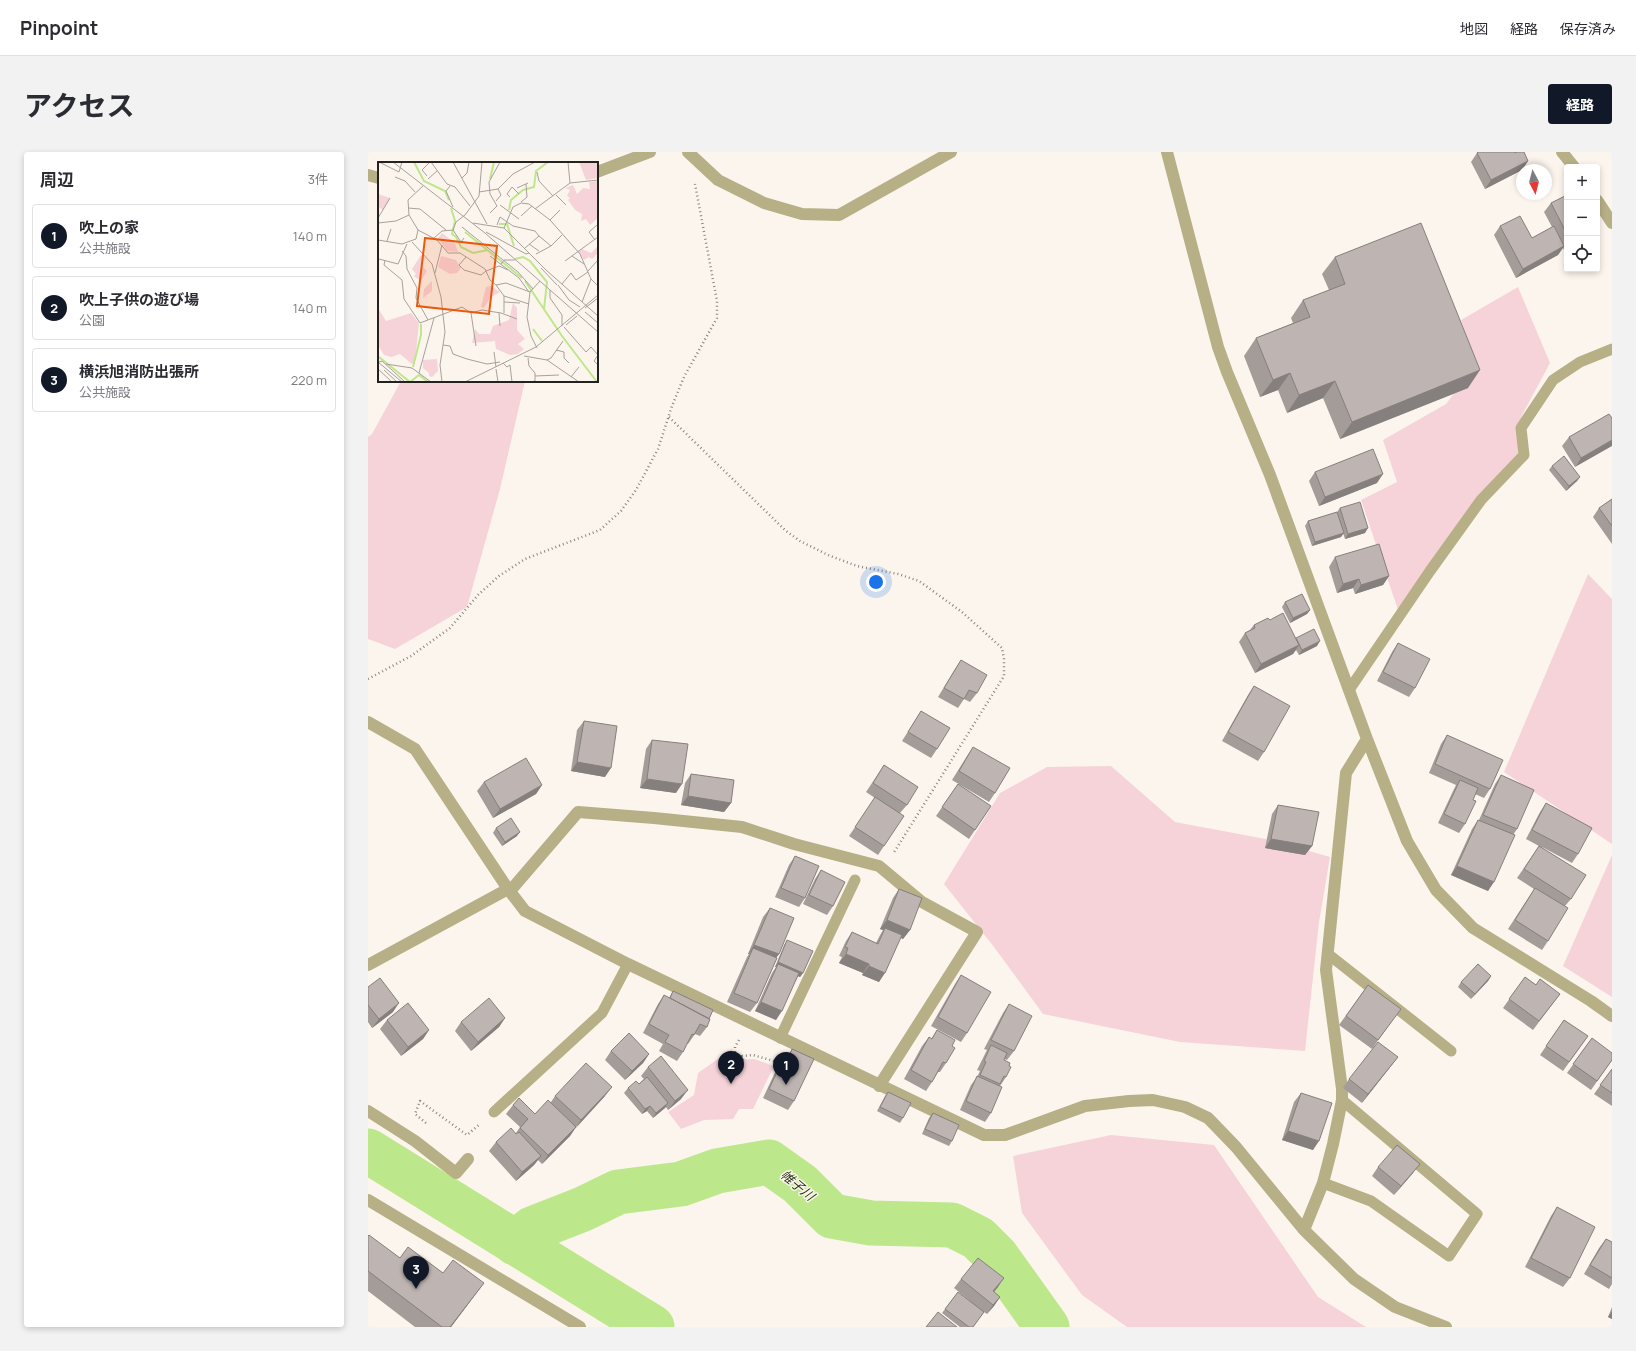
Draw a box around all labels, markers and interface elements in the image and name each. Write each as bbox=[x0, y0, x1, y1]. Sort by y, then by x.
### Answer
text: Pinpoint bbox=[20, 15, 98, 41]
text: 地図 bbox=[1460, 19, 1488, 38]
text: 経路 bbox=[1510, 19, 1538, 38]
text: 保存済み bbox=[1560, 19, 1616, 38]
button: 経路 bbox=[1548, 84, 1612, 124]
text: アクセス bbox=[24, 86, 135, 124]
inset map bbox=[378, 162, 598, 382]
north arrow bbox=[1516, 164, 1552, 200]
map controls bbox=[1564, 164, 1600, 272]
button: + bbox=[1564, 164, 1600, 200]
text: 周辺 bbox=[40, 168, 74, 191]
text: 3件 bbox=[308, 170, 328, 188]
button: − bbox=[1564, 200, 1600, 236]
text: 吹上の家 bbox=[79, 217, 139, 238]
text: 1 bbox=[51, 227, 57, 245]
text: 140 m bbox=[293, 227, 327, 245]
button: locate bbox=[1564, 236, 1600, 272]
text: 公共施設 bbox=[79, 239, 131, 257]
text: 吹上子供の遊び場 bbox=[79, 289, 199, 310]
text: 2 bbox=[50, 299, 58, 317]
text: 140 m bbox=[293, 299, 327, 317]
text: 公園 bbox=[79, 311, 105, 329]
text: 横浜旭消防出張所 bbox=[79, 361, 199, 382]
text: 3 bbox=[50, 371, 58, 389]
text: 220 m bbox=[291, 371, 327, 389]
text: 公共施設 bbox=[79, 383, 131, 401]
your location bbox=[866, 572, 886, 592]
pin: 2 bbox=[718, 1051, 744, 1084]
pin: 1 bbox=[773, 1052, 799, 1085]
water label: 帷子川 bbox=[777, 1166, 820, 1206]
pin: 3 bbox=[403, 1256, 429, 1289]

